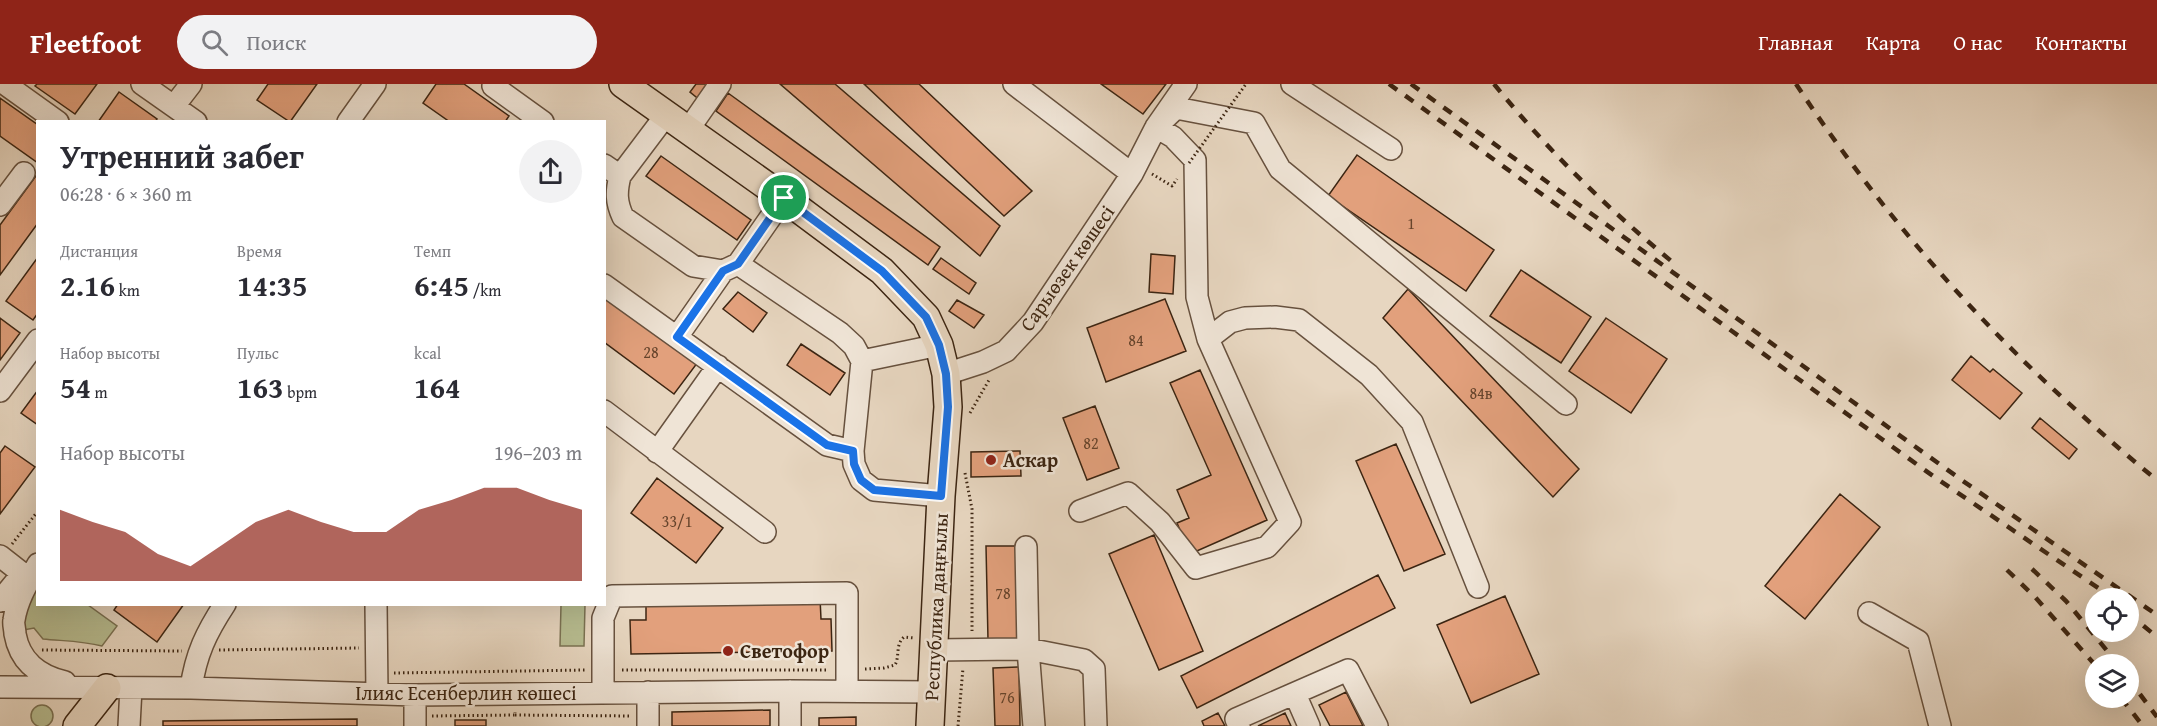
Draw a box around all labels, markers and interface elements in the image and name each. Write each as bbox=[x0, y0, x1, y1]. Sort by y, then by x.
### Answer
search box bbox=[177, 15, 597, 69]
text: Fleetfoot bbox=[30, 22, 141, 63]
icon: search bbox=[198, 26, 231, 59]
text: Поиск bbox=[246, 26, 306, 58]
text: Главная bbox=[1758, 27, 1833, 58]
text: Карта bbox=[1866, 27, 1920, 58]
text: О нас bbox=[1953, 27, 2002, 58]
text: Контакты bbox=[2035, 27, 2127, 58]
text: Утренний забег bbox=[60, 132, 304, 180]
button: share bbox=[519, 140, 582, 203]
pin bbox=[758, 172, 809, 223]
text: 06:28 · 6 × 360 m bbox=[60, 179, 192, 208]
icon: arrive bbox=[767, 181, 800, 214]
street label: Сарыөзек көшесі bbox=[1012, 198, 1121, 337]
house number: 1 bbox=[1407, 211, 1415, 235]
text: Дистанция bbox=[60, 239, 138, 263]
text: Время bbox=[237, 239, 282, 263]
text: Темп bbox=[414, 239, 451, 263]
text: 2.16 bbox=[60, 263, 115, 307]
text: 14:35 bbox=[237, 263, 308, 307]
text: 6:45 bbox=[414, 263, 469, 307]
text: km bbox=[115, 278, 140, 302]
text: /km bbox=[469, 278, 501, 302]
house number: 84 bbox=[1128, 328, 1144, 352]
house number: 28 bbox=[643, 340, 659, 364]
text: Набор высоты bbox=[60, 341, 160, 365]
text: Пульс bbox=[237, 341, 279, 365]
text: kcal bbox=[414, 341, 441, 365]
text: 54 bbox=[60, 365, 91, 409]
text: 163 bbox=[237, 365, 284, 409]
text: 164 bbox=[414, 365, 461, 409]
text: m bbox=[91, 380, 108, 404]
text: bpm bbox=[284, 380, 317, 404]
house number: 84в bbox=[1469, 381, 1493, 405]
house number: 82 bbox=[1083, 431, 1099, 455]
text: Набор высоты bbox=[60, 438, 185, 467]
text: 196–203 m bbox=[494, 438, 582, 467]
place label: Аскар bbox=[1003, 445, 1058, 474]
marker: Аскар bbox=[984, 453, 998, 467]
house number: 33/1 bbox=[662, 509, 692, 533]
street label: Республика даңғылы bbox=[916, 512, 955, 701]
house number: 78 bbox=[995, 581, 1011, 605]
map controls bbox=[2085, 588, 2139, 708]
button: locate bbox=[2085, 588, 2139, 642]
place label: Светофор bbox=[740, 636, 829, 665]
marker: Светофор bbox=[721, 644, 735, 658]
button: layers bbox=[2085, 654, 2139, 708]
street label: Ілияс Есенберлин көшесі bbox=[355, 678, 577, 707]
house number: 76 bbox=[999, 685, 1015, 709]

